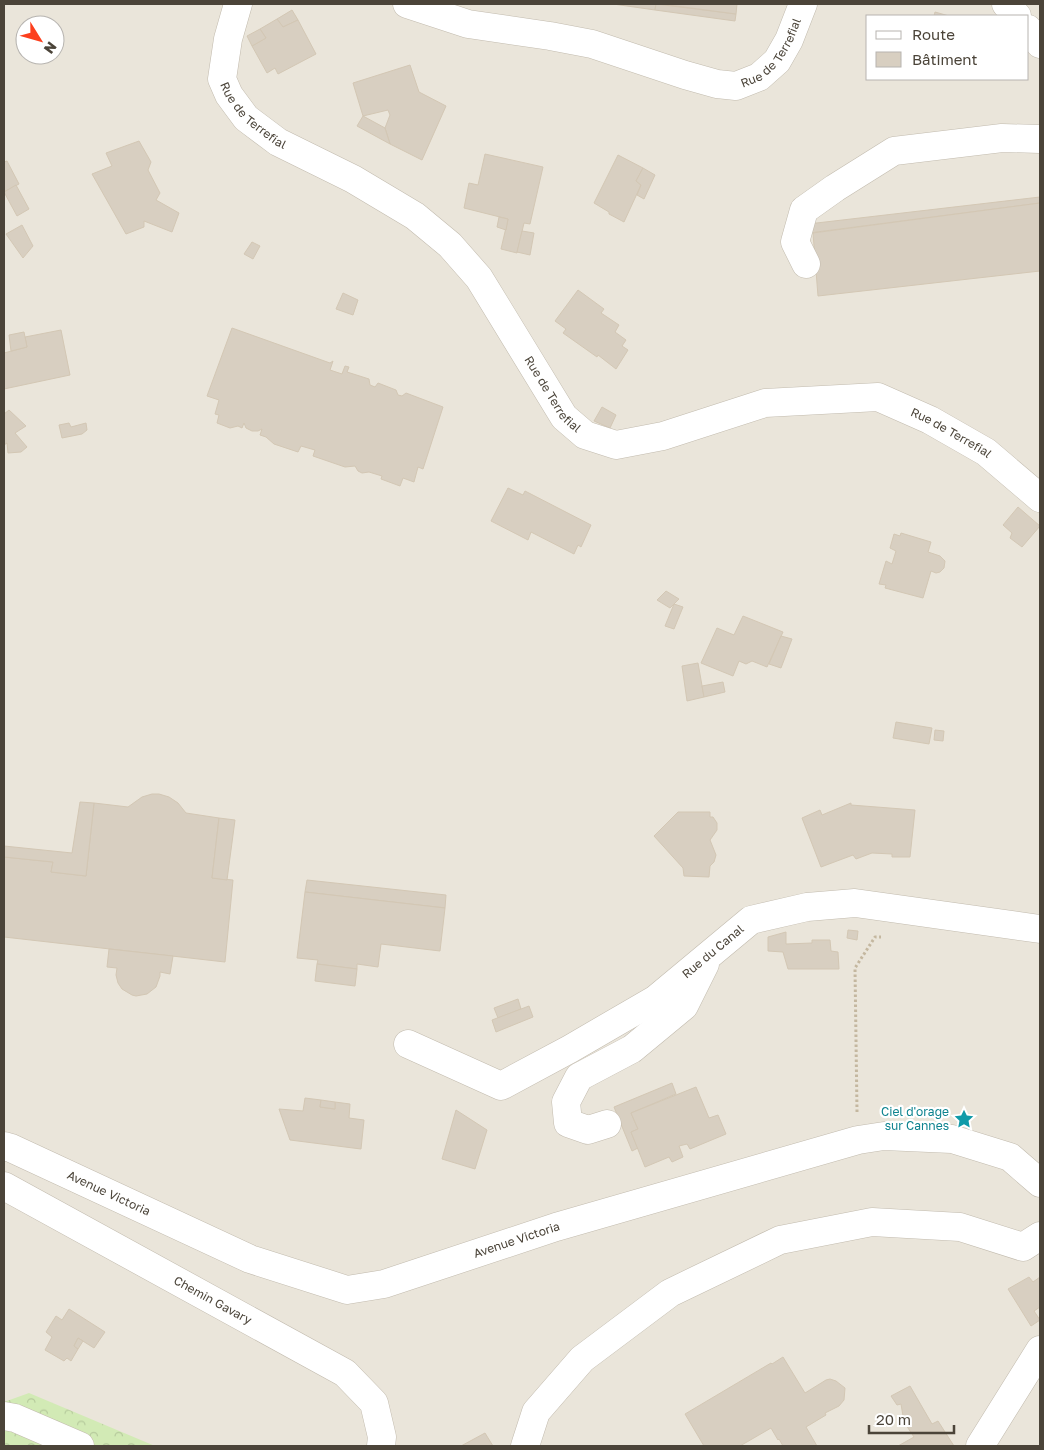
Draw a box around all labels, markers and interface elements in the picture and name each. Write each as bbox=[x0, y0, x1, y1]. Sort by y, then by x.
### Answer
north arrow bbox=[15, 15, 65, 65]
legend bbox=[866, 15, 1029, 80]
street label: Rue de Terrefial bbox=[738, 16, 804, 90]
text: Route bbox=[912, 25, 955, 43]
text: N bbox=[41, 39, 61, 57]
text: Bâtiment bbox=[912, 50, 977, 68]
street label: Rue de Terrefial bbox=[217, 79, 289, 152]
street label: Rue de Terrefial bbox=[521, 353, 585, 435]
street label: Rue de Terrefial bbox=[908, 404, 995, 461]
street label: Rue du Canal bbox=[679, 921, 747, 981]
place label: Ciel d'orage sur Cannes bbox=[881, 1104, 949, 1133]
place icon: Ciel d'orage sur Cannes bbox=[953, 1108, 975, 1130]
street label: Avenue Victoria bbox=[65, 1167, 153, 1219]
street label: Avenue Victoria bbox=[472, 1218, 561, 1261]
street label: Chemin Gavary bbox=[171, 1273, 255, 1328]
scale bar bbox=[869, 1402, 954, 1434]
text: 20 m bbox=[876, 1410, 911, 1428]

